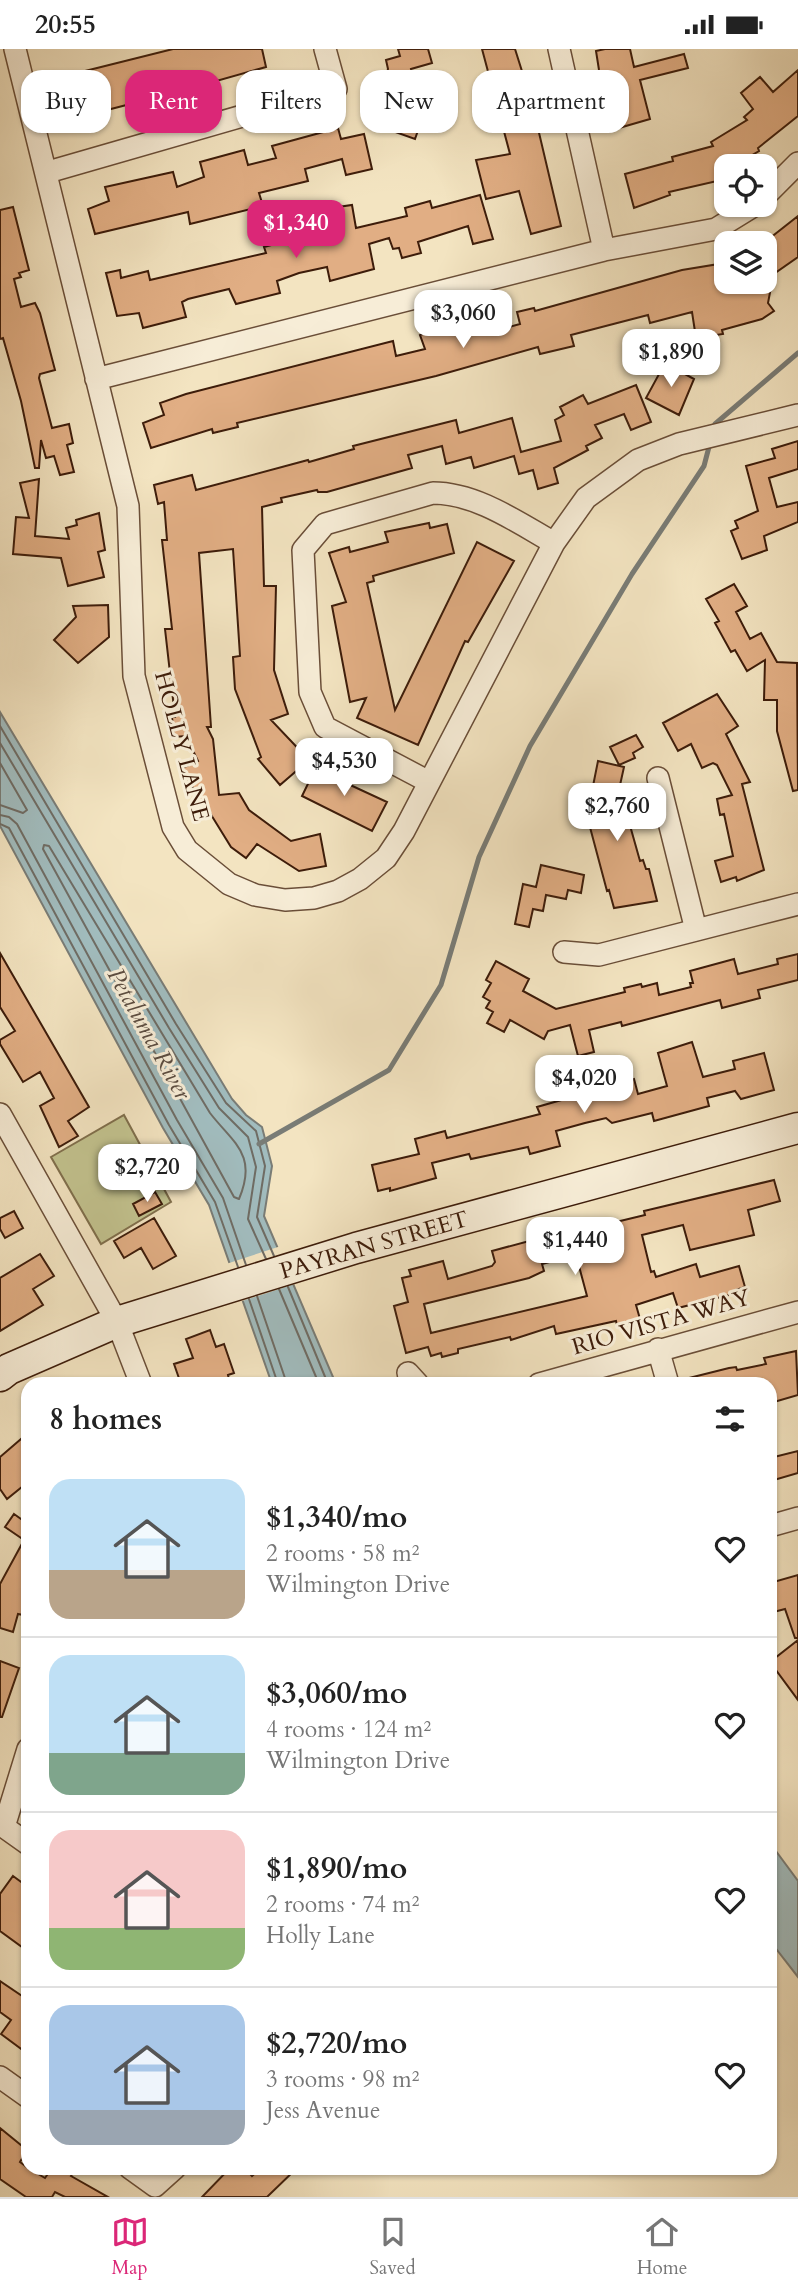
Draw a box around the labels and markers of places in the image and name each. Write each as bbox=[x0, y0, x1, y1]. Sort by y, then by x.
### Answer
pin: $1,340 bbox=[239, 201, 353, 260]
pin: $3,060 bbox=[406, 291, 520, 350]
pin: $1,890 bbox=[614, 329, 728, 389]
pin: $4,530 bbox=[287, 739, 401, 798]
pin: $2,760 bbox=[560, 783, 674, 843]
pin: $4,020 bbox=[527, 1055, 641, 1115]
pin: $2,720 bbox=[90, 1145, 204, 1204]
pin: $1,440 bbox=[518, 1217, 632, 1277]

